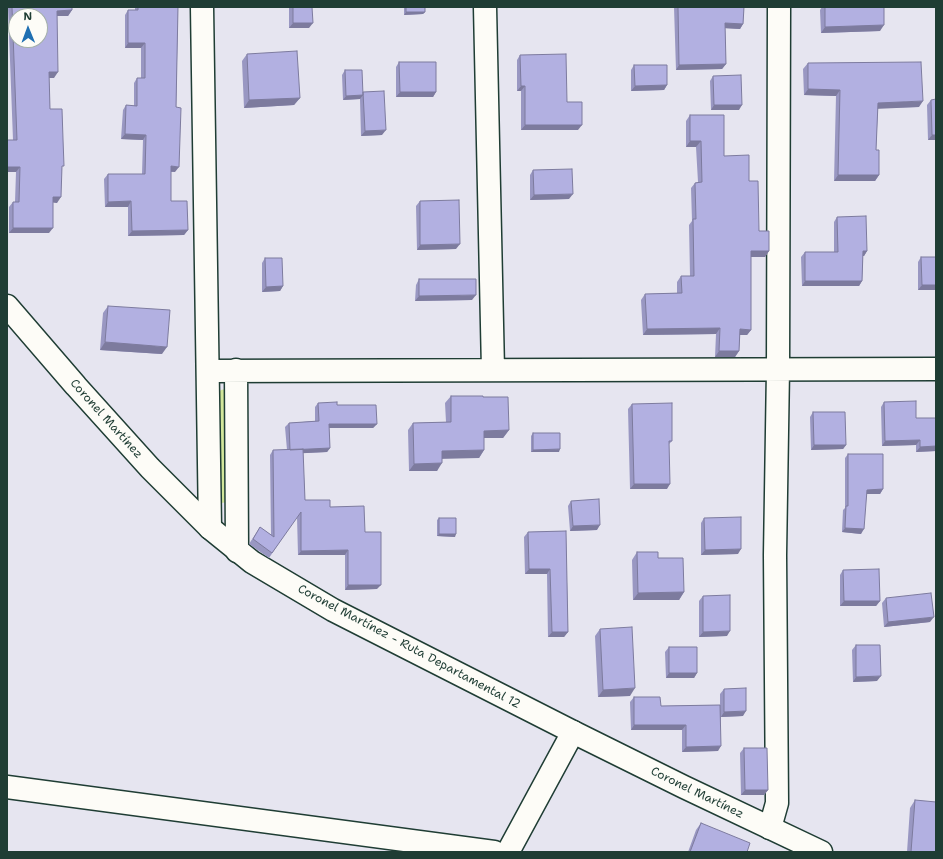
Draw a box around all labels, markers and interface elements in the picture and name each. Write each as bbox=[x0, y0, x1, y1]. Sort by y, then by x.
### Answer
north arrow bbox=[8, 8, 48, 48]
text: N bbox=[23, 9, 32, 24]
street label: Coronel Martínez bbox=[67, 376, 145, 462]
street label: Coronel Martínez - Ruta Departamental 12 bbox=[295, 582, 523, 712]
street label: Coronel Martínez bbox=[648, 764, 746, 822]

